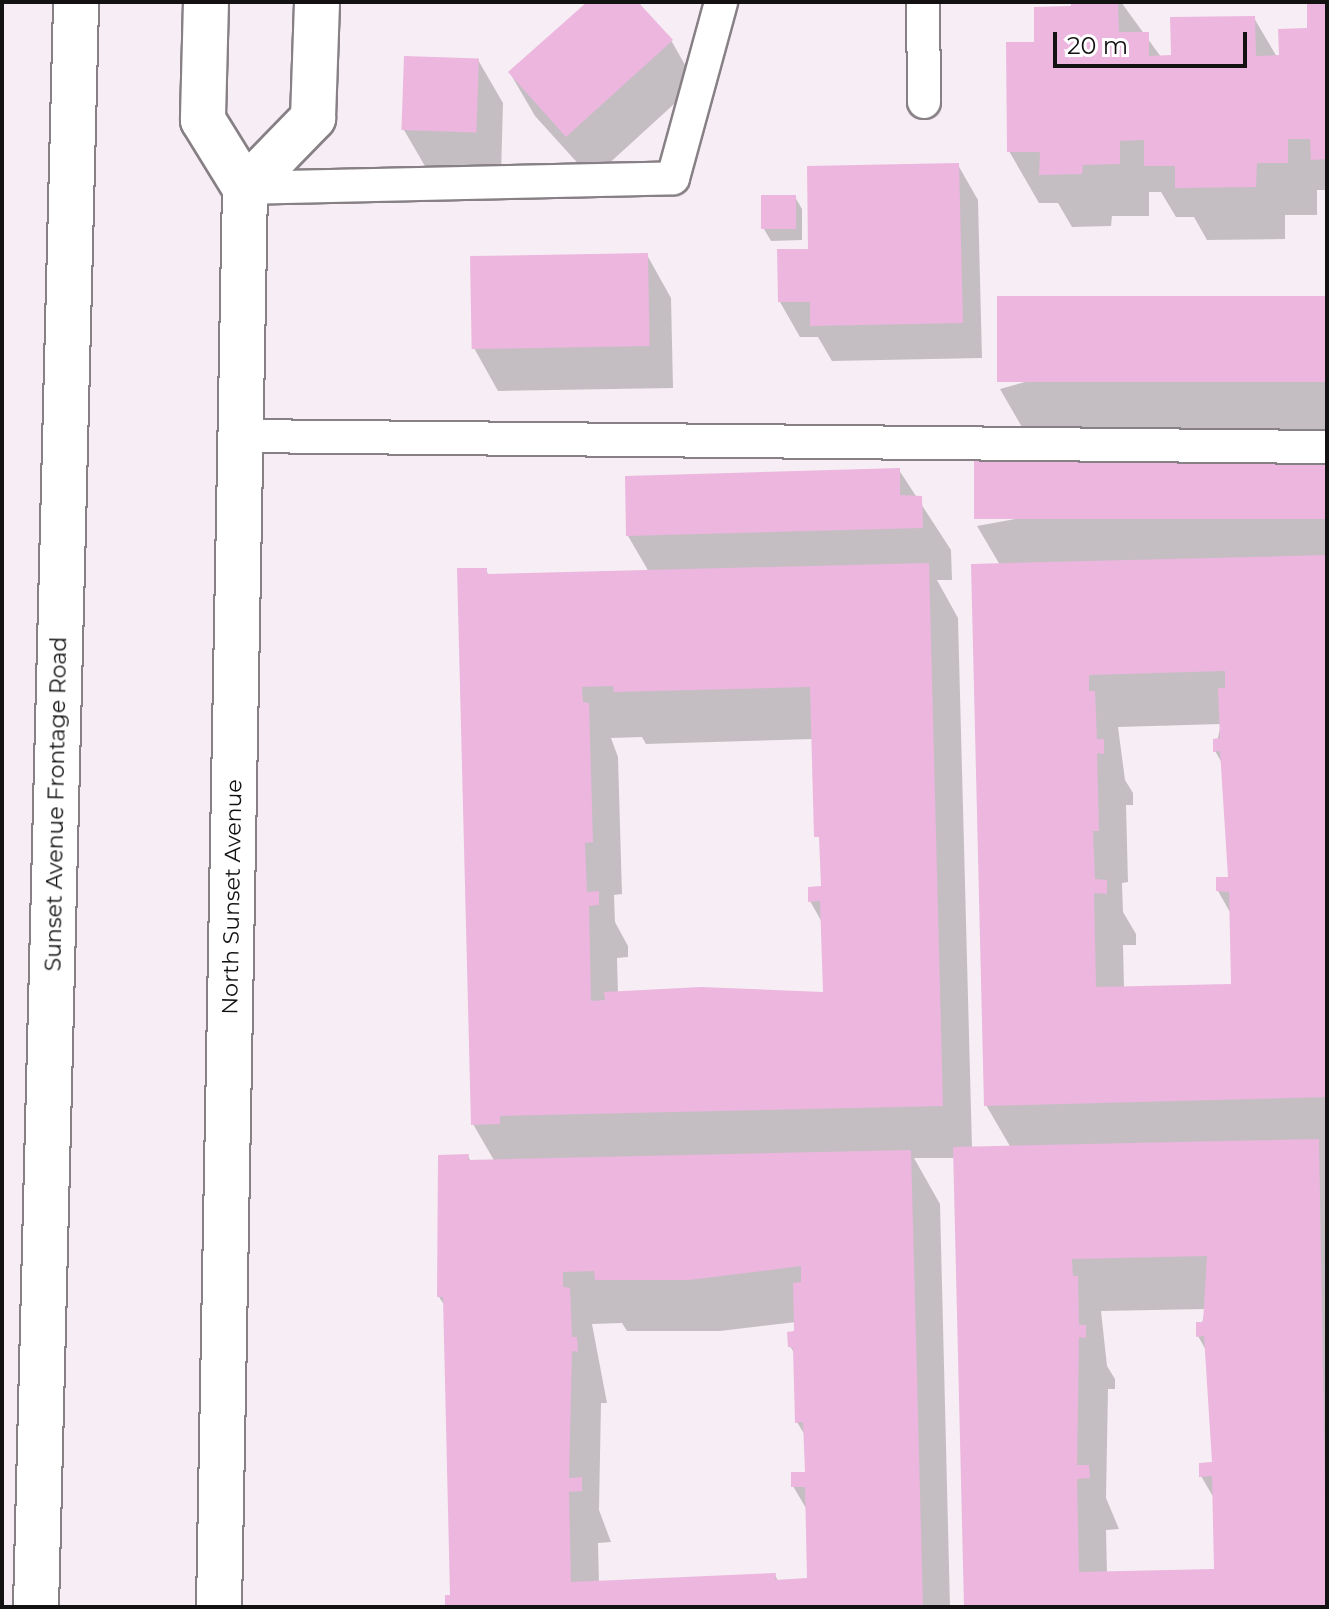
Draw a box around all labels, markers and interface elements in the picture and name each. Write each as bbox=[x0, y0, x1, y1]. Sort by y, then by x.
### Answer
scale bar bbox=[1057, 16, 1251, 66]
text: 20 m bbox=[1067, 31, 1128, 60]
street label: Sunset Avenue Frontage Road bbox=[40, 636, 72, 972]
street label: North Sunset Avenue bbox=[217, 779, 247, 1015]

